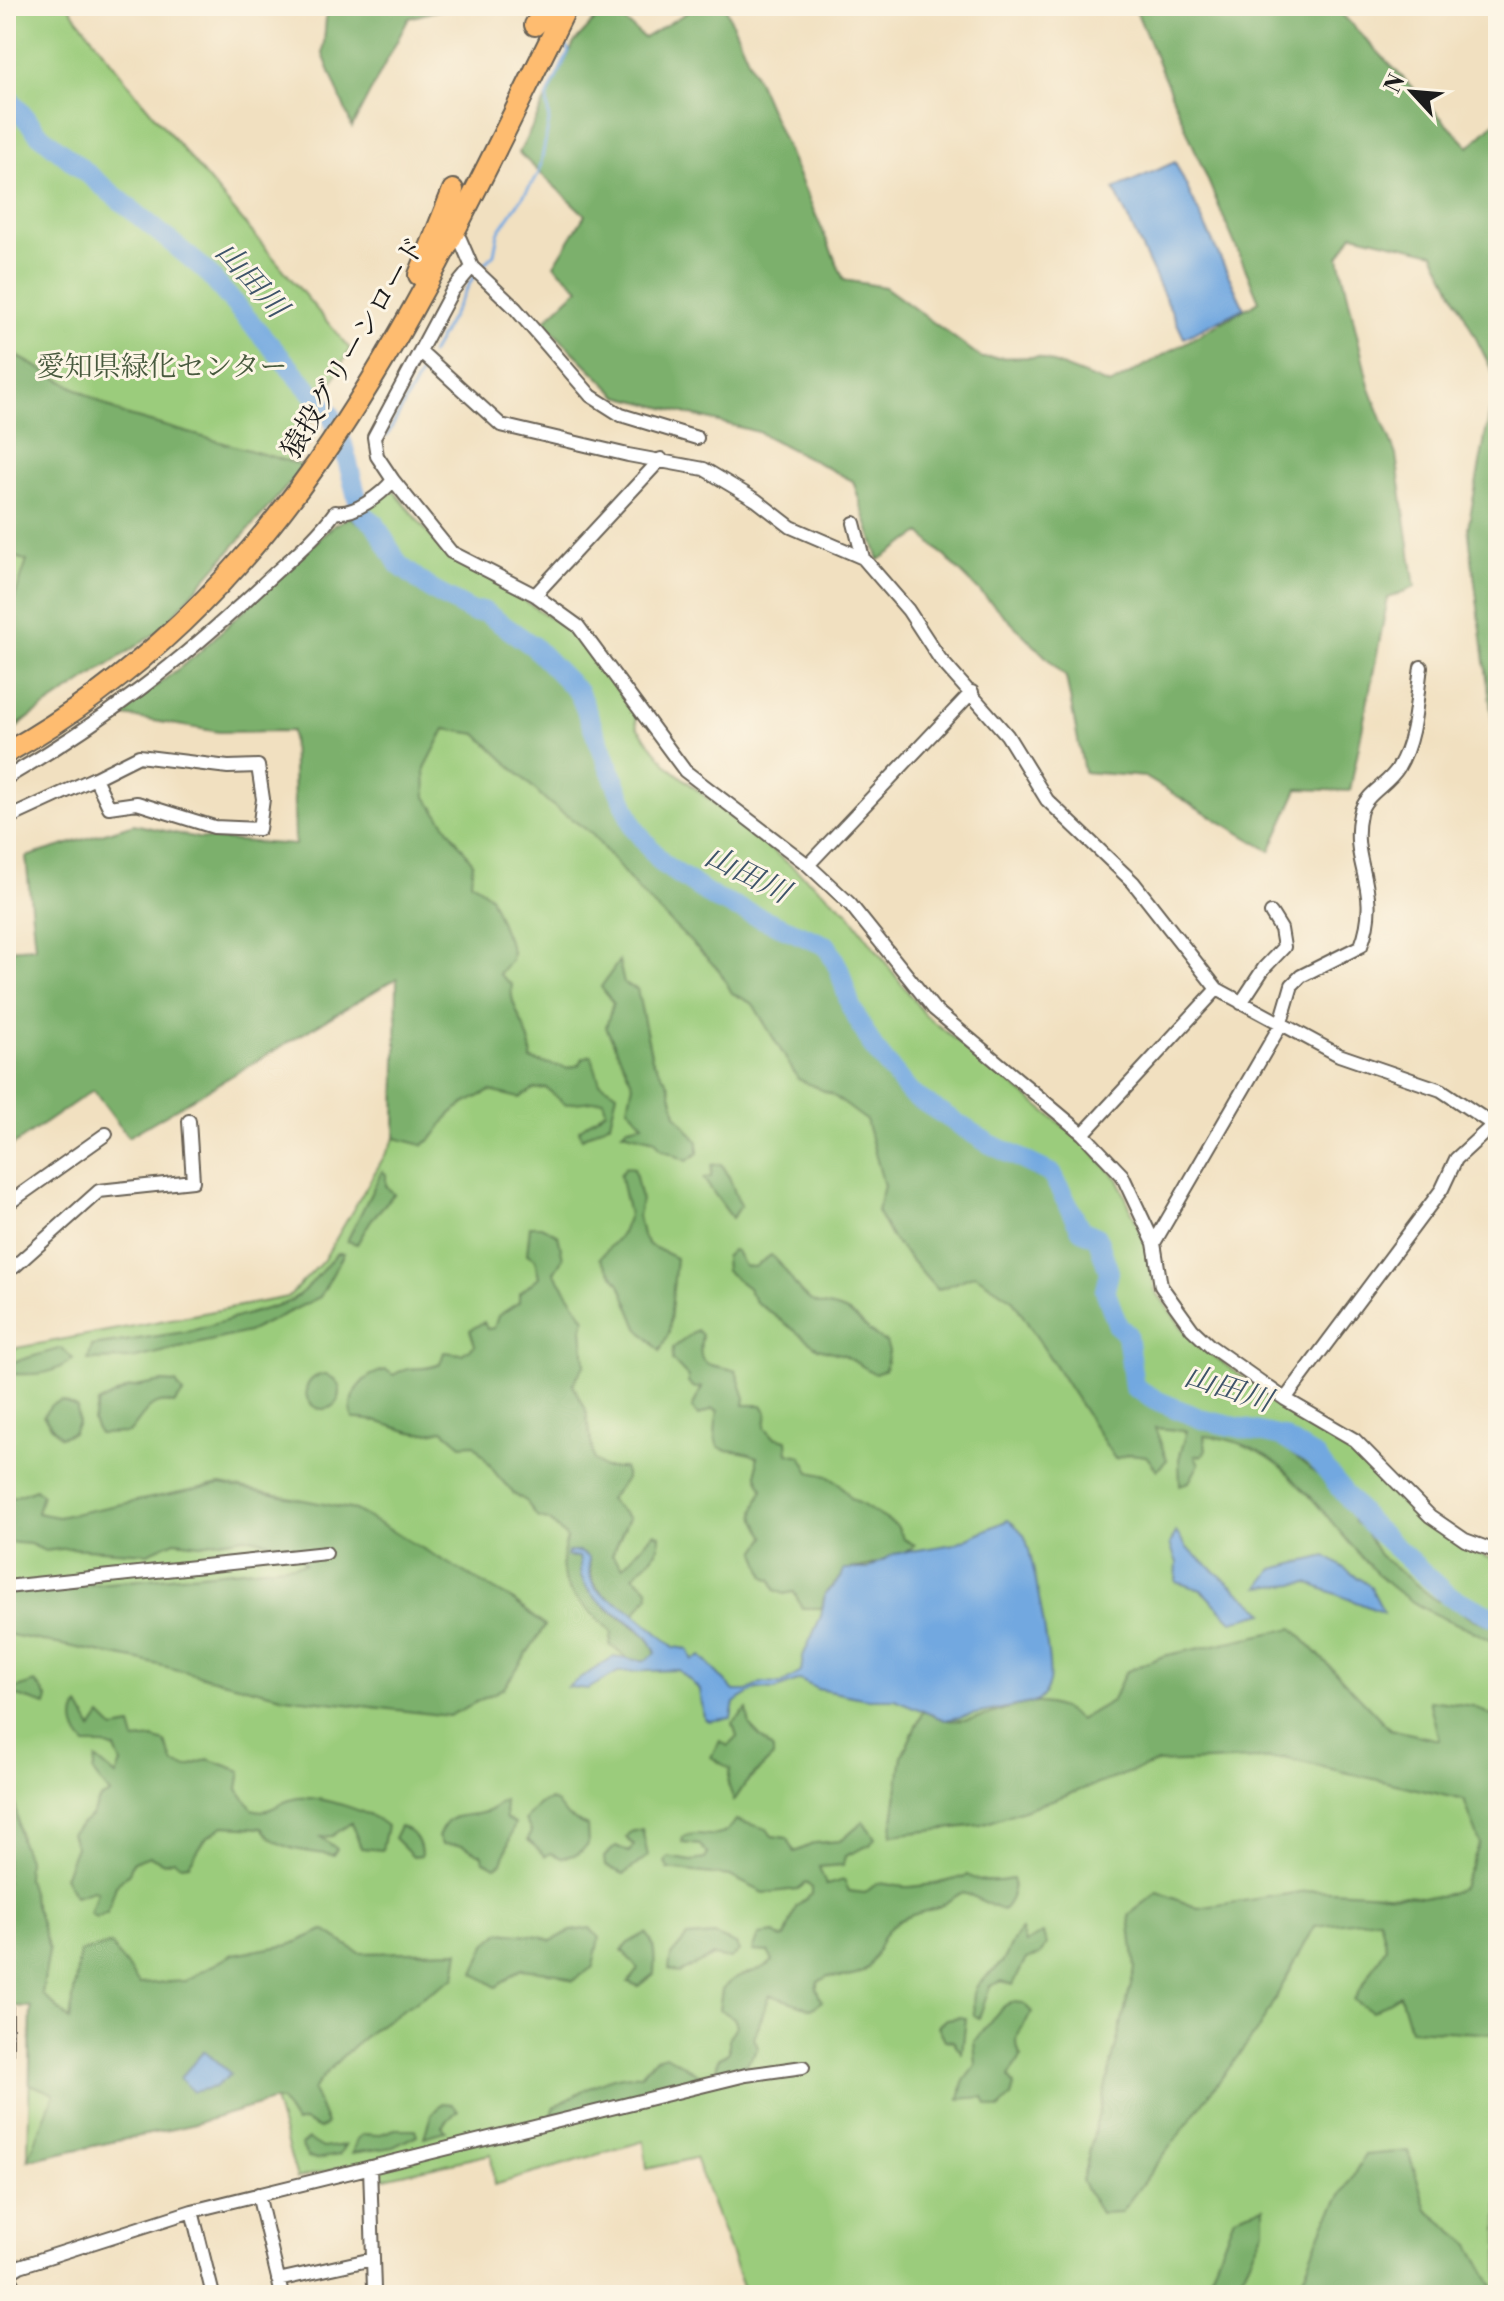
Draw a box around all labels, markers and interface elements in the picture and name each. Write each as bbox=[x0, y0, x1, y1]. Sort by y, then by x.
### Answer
north arrow bbox=[1372, 52, 1452, 132]
text: N bbox=[1379, 70, 1412, 98]
street label: 猿投グリーンロード bbox=[274, 231, 434, 465]
water label: 山田川 bbox=[207, 234, 297, 328]
park label: 愛知県緑化センター bbox=[37, 350, 287, 385]
water label: 山田川 bbox=[698, 838, 798, 914]
water label: 山田川 bbox=[1179, 1357, 1280, 1422]

